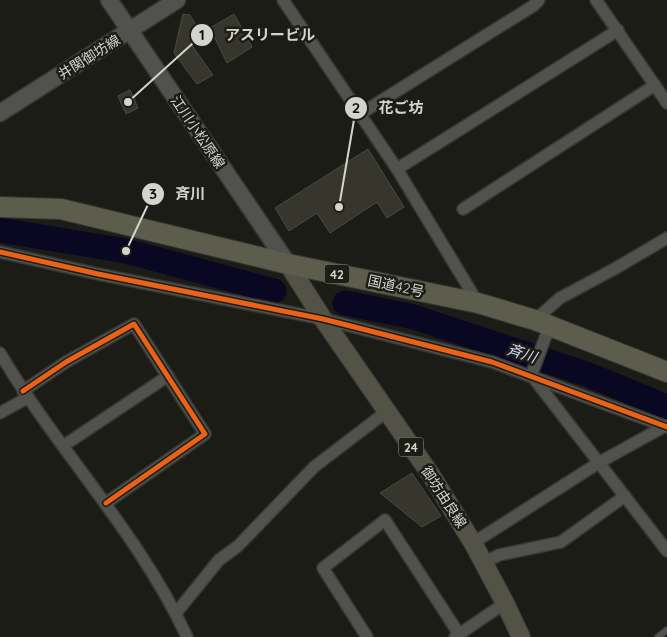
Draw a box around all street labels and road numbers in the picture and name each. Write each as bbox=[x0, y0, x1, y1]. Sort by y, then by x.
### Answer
street label: 井関御坊線 bbox=[55, 31, 123, 83]
street label: 江川小松原線 bbox=[167, 92, 229, 172]
road number: 42 bbox=[324, 264, 350, 284]
street label: 国道42号 bbox=[366, 271, 426, 301]
road number: 24 bbox=[398, 438, 424, 457]
street label: 御坊由良線 bbox=[417, 463, 471, 531]

